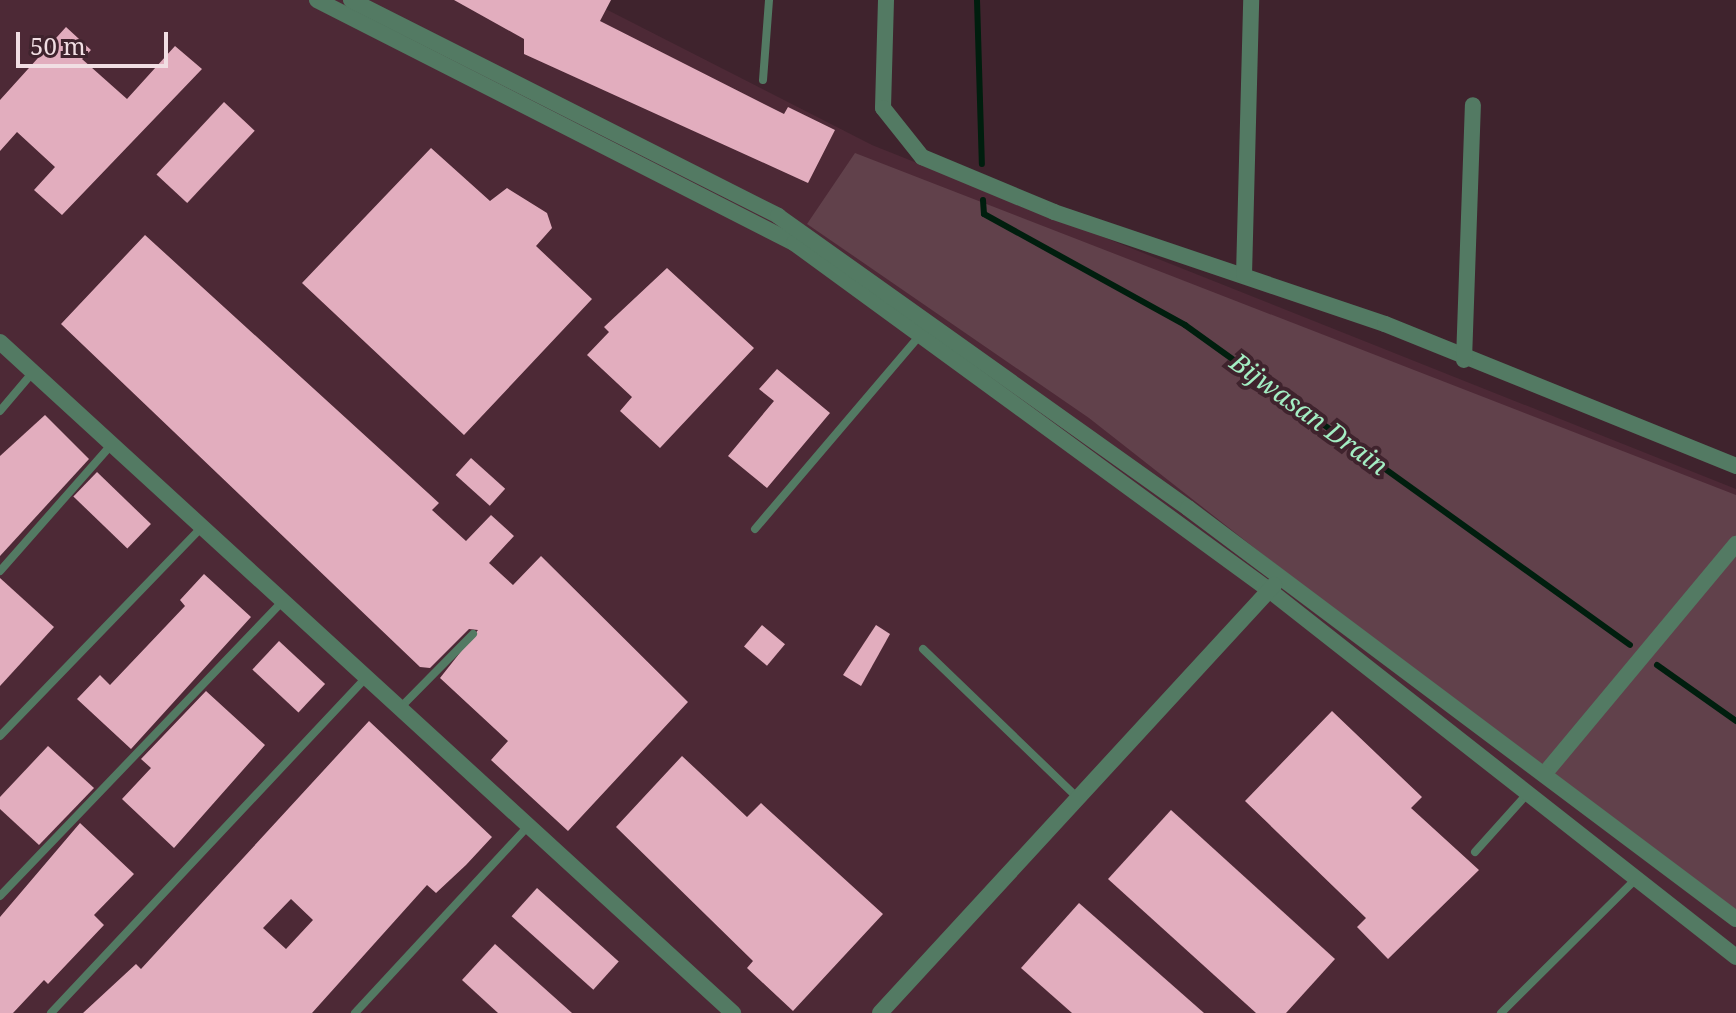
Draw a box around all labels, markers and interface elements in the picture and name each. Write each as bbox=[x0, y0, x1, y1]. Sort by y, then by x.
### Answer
scale bar bbox=[20, 16, 172, 66]
text: 50 m bbox=[30, 29, 86, 62]
water label: Bijwasan Drain bbox=[1224, 346, 1394, 482]

